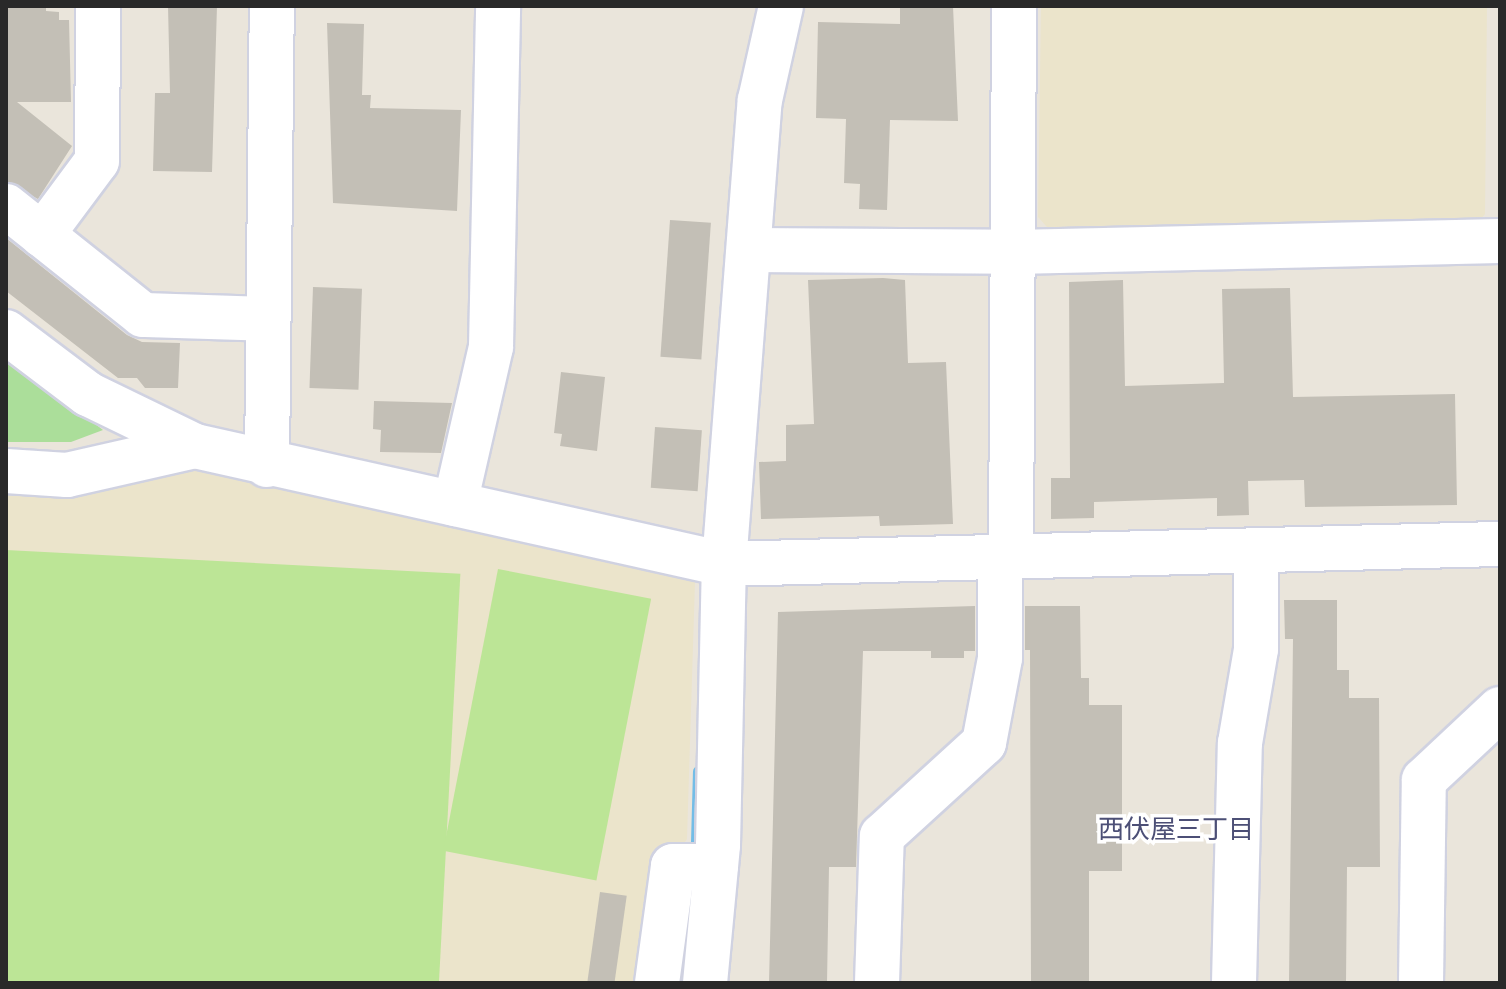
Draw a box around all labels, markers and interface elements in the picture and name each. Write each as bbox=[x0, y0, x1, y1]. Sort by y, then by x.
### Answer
district label: 西伏屋三丁目 bbox=[1098, 813, 1254, 845]

